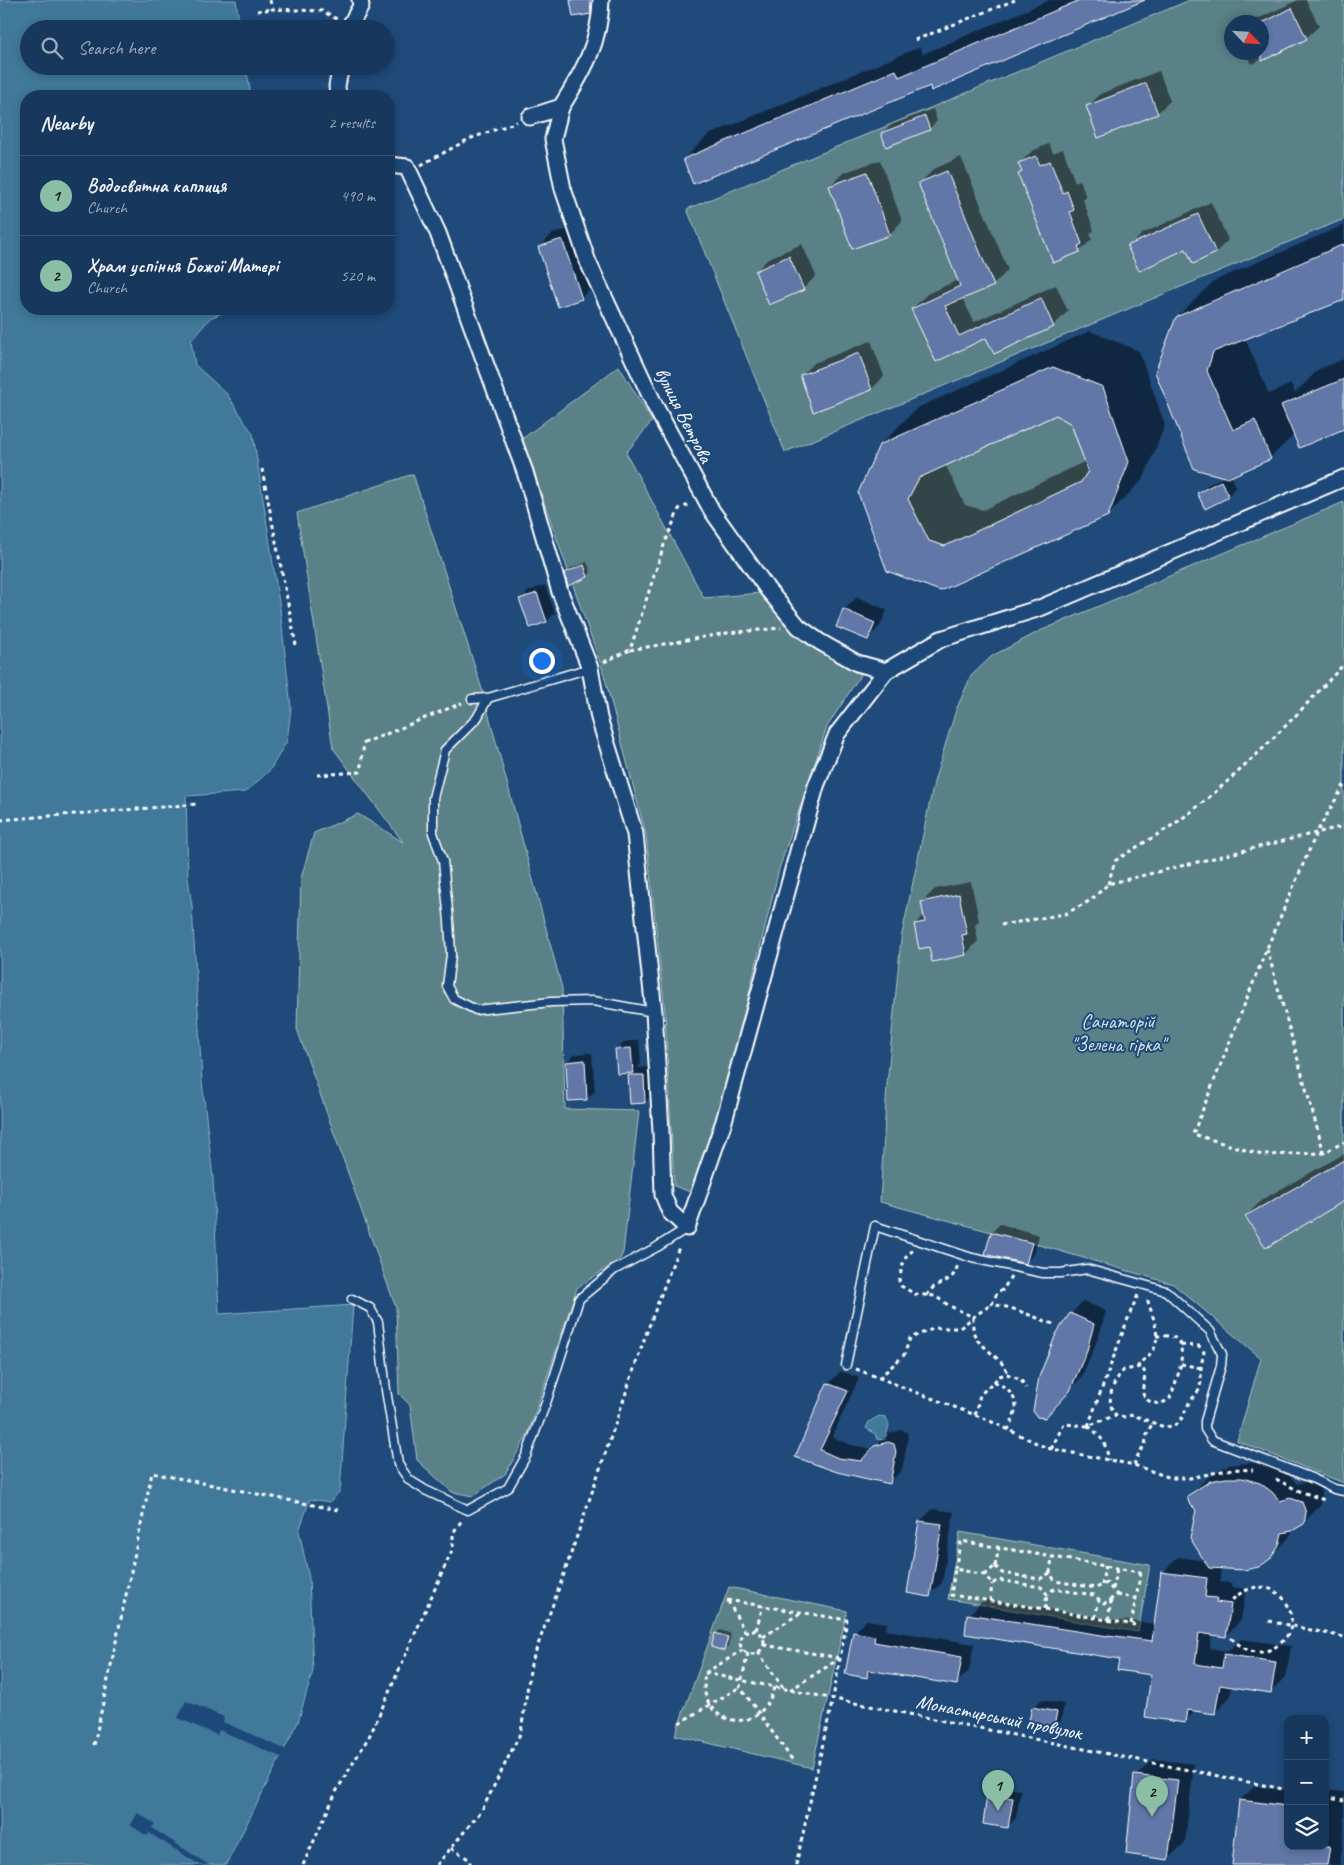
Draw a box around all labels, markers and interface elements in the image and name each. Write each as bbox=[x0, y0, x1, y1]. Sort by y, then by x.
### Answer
north arrow bbox=[1224, 15, 1269, 60]
search box bbox=[20, 20, 395, 75]
icon: search bbox=[38, 34, 66, 62]
text: Search here bbox=[78, 36, 155, 60]
text: Nearby bbox=[40, 110, 93, 136]
text: 2 results bbox=[328, 113, 375, 133]
text: Водосвятна каплиця bbox=[87, 174, 226, 198]
text: 1 bbox=[52, 186, 60, 206]
text: 490 m bbox=[341, 186, 375, 206]
text: Church bbox=[87, 198, 127, 218]
text: Храм успіння Божої Матері bbox=[87, 254, 279, 278]
text: 2 bbox=[52, 266, 60, 286]
text: 520 m bbox=[341, 266, 375, 286]
text: Church bbox=[87, 278, 127, 298]
street label: вулиця Вєтрова bbox=[649, 363, 720, 469]
your location bbox=[529, 648, 555, 674]
park label: Санаторій "Зелена гірка" bbox=[1071, 1009, 1169, 1057]
street label: Монастирський провулок bbox=[914, 1689, 1086, 1746]
map controls bbox=[1284, 1715, 1329, 1850]
button: + bbox=[1284, 1715, 1329, 1760]
button: − bbox=[1284, 1760, 1329, 1805]
pin: 1 bbox=[982, 1770, 1014, 1811]
pin: 2 bbox=[1136, 1776, 1168, 1817]
button: layers bbox=[1284, 1805, 1329, 1850]

